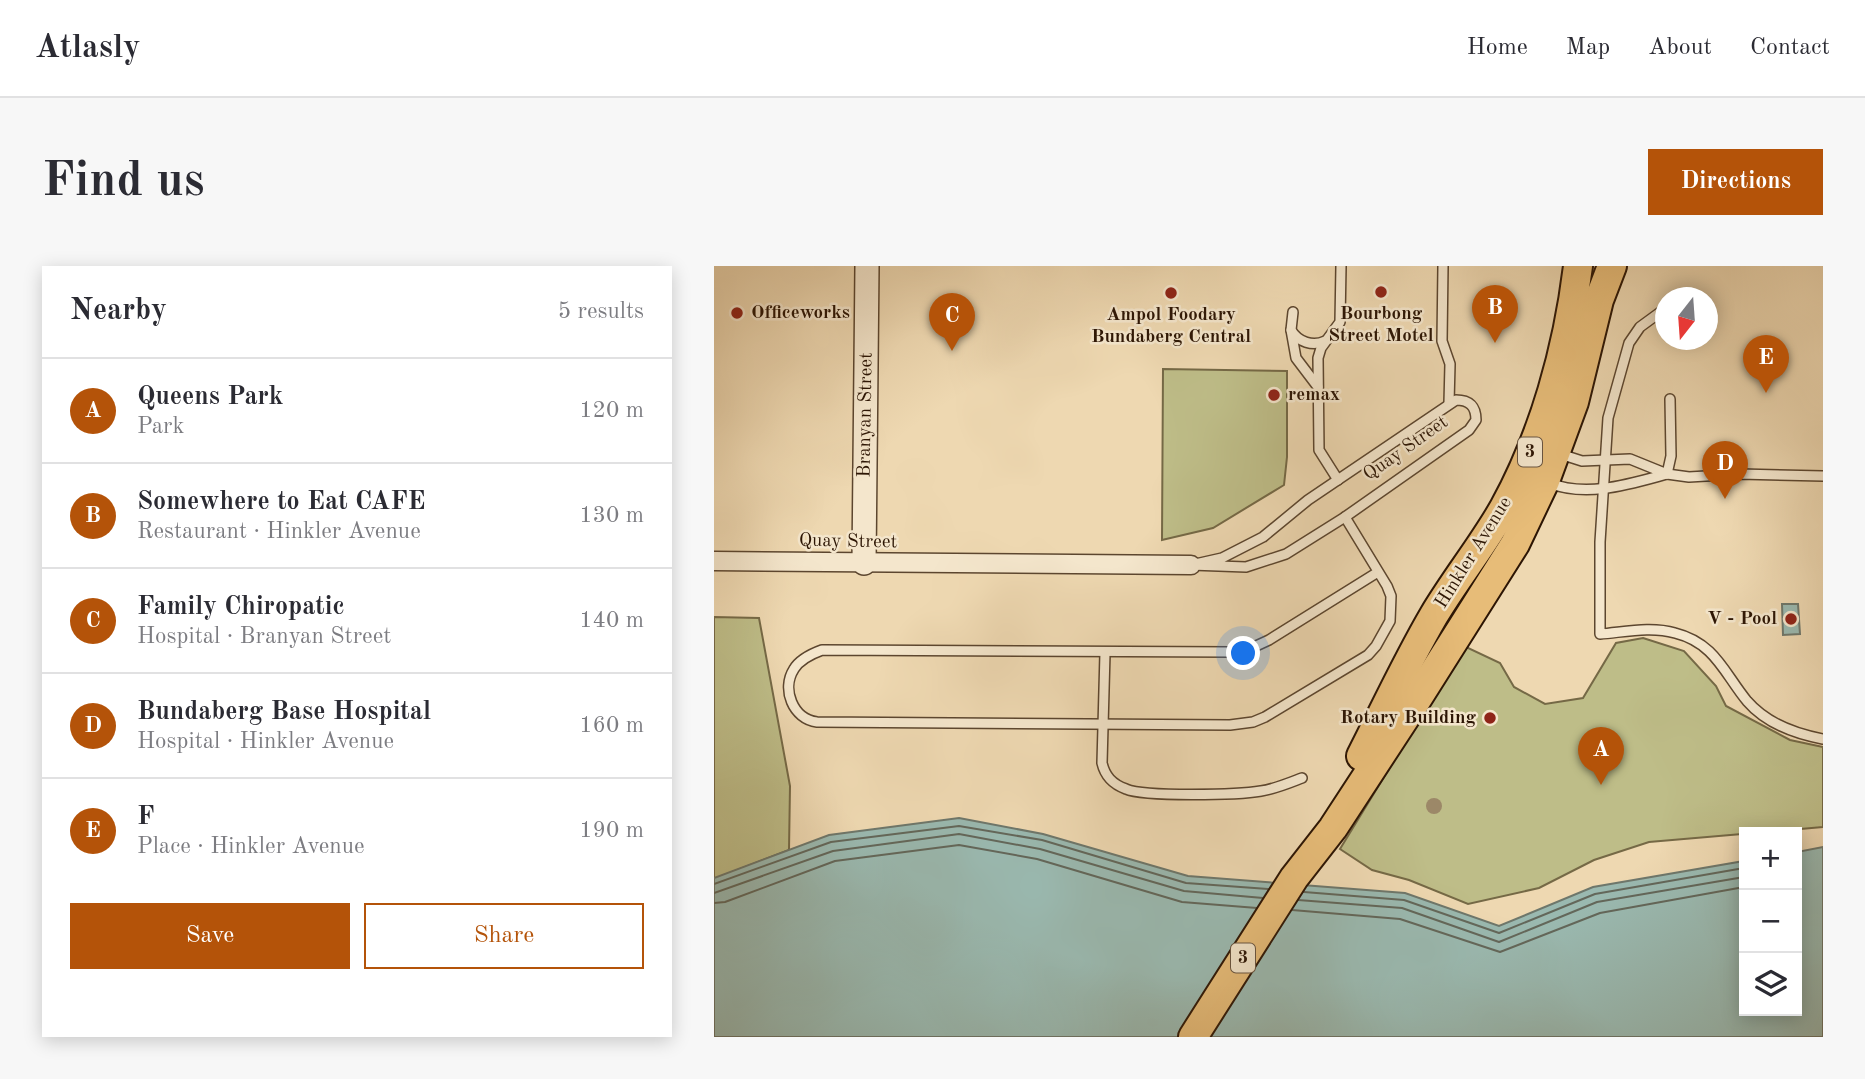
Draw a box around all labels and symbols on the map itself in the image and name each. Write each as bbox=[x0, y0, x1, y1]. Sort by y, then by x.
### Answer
marker: Bourbong Street Motel bbox=[1373, 284, 1389, 300]
marker: Ampol Foodary Bundaberg Central bbox=[1163, 285, 1179, 301]
pin: B bbox=[1472, 285, 1518, 343]
north arrow bbox=[1655, 287, 1718, 350]
pin: C bbox=[929, 293, 975, 351]
place label: Officeworks bbox=[751, 304, 850, 323]
marker: Officeworks bbox=[729, 305, 745, 321]
place label: Bourbong Street Motel bbox=[1328, 305, 1434, 346]
place label: Ampol Foodary Bundaberg Central bbox=[1091, 306, 1251, 347]
pin: E bbox=[1743, 335, 1789, 393]
street label: Branyan Street bbox=[855, 352, 877, 478]
place label: remax bbox=[1288, 386, 1340, 405]
marker: remax bbox=[1266, 387, 1282, 403]
street label: Quay Street bbox=[1360, 413, 1452, 485]
road number: 3 bbox=[1518, 438, 1542, 467]
pin: D bbox=[1702, 441, 1748, 499]
street label: Hinkler Avenue bbox=[1432, 494, 1516, 612]
street label: Quay Street bbox=[799, 532, 897, 552]
place label: V - Pool bbox=[1707, 610, 1777, 629]
marker: V - Pool bbox=[1783, 611, 1799, 627]
your location bbox=[1226, 636, 1260, 670]
place label: Rotary Building bbox=[1340, 709, 1476, 728]
marker: Rotary Building bbox=[1482, 710, 1498, 726]
pin: A bbox=[1578, 727, 1624, 785]
road number: 3 bbox=[1231, 944, 1255, 972]

